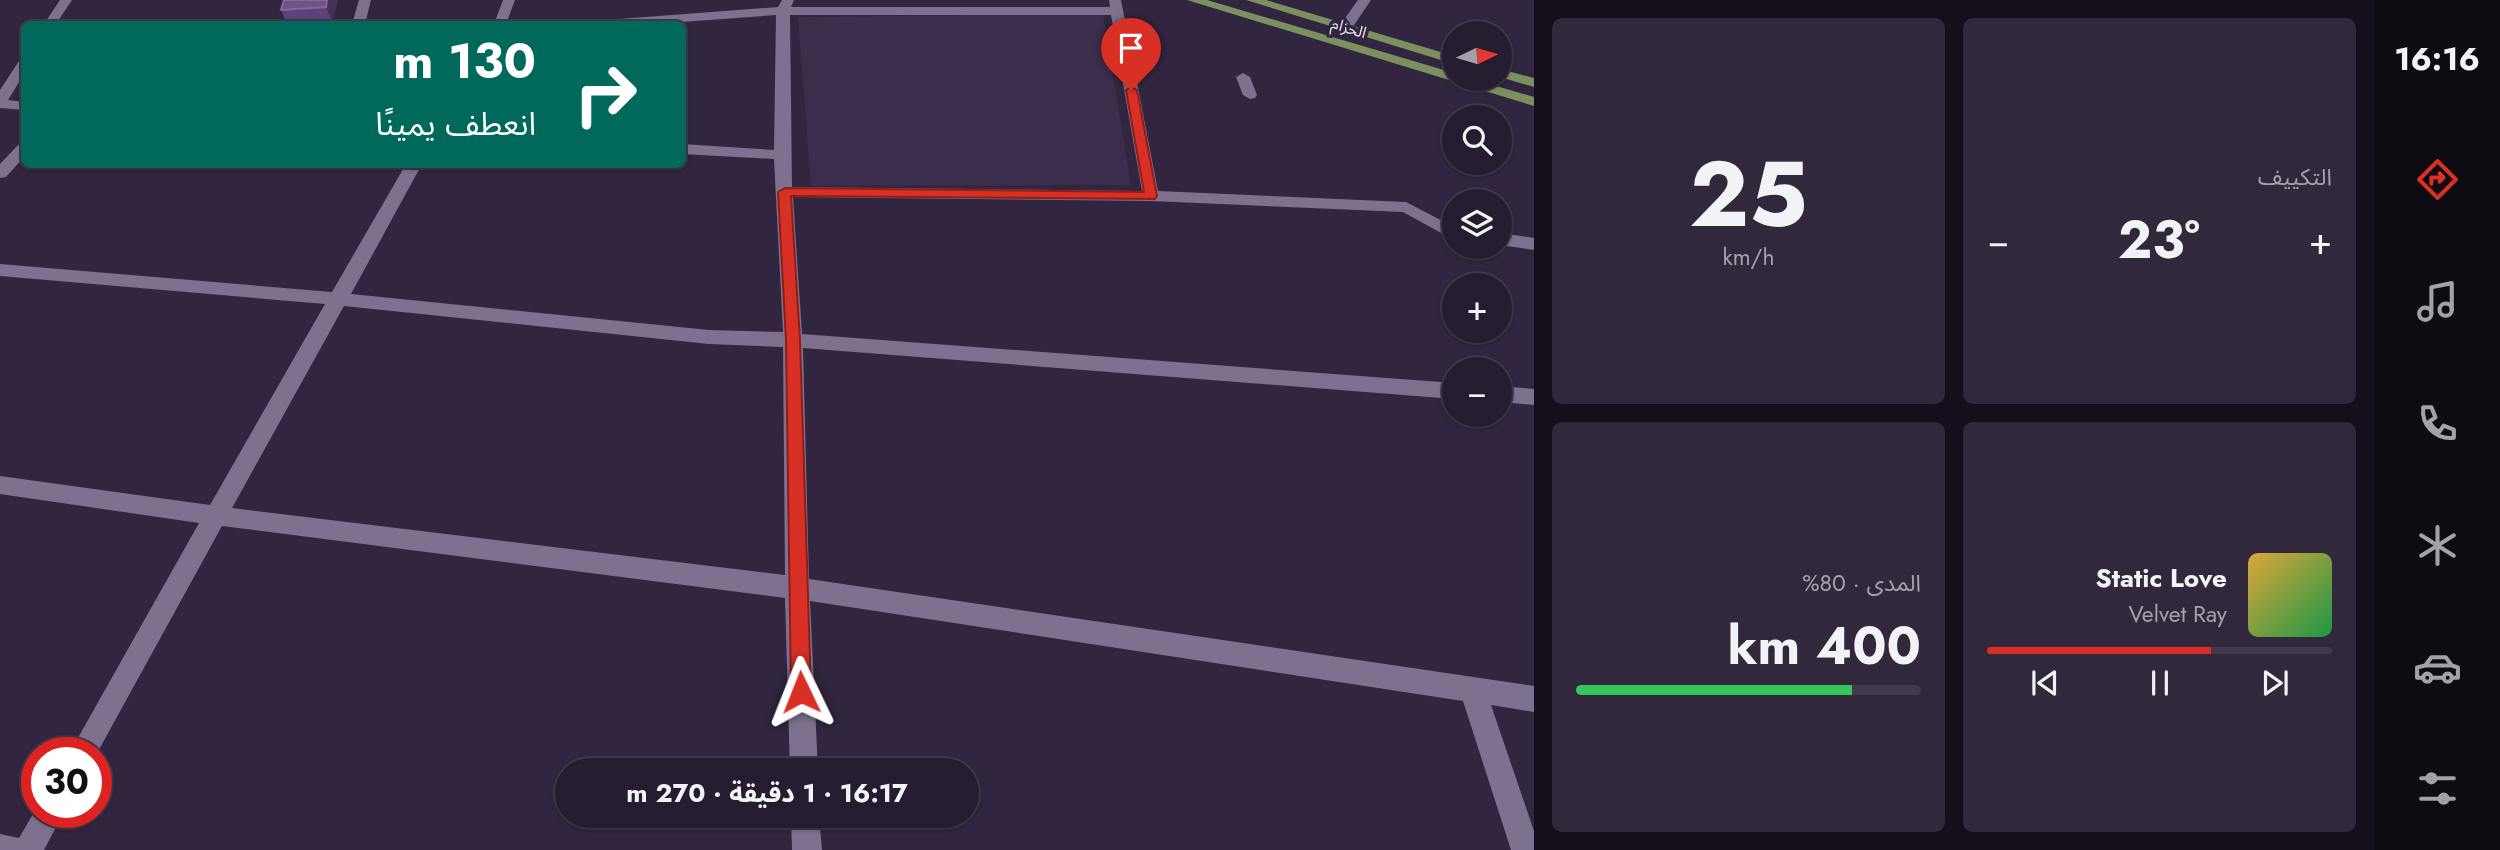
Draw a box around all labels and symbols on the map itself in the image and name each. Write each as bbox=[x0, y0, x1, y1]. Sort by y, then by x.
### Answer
street label: الحزام bbox=[1328, 12, 1369, 45]
pin bbox=[1101, 18, 1161, 90]
north arrow bbox=[1442, 21, 1512, 91]
position arrow bbox=[764, 655, 838, 729]
speed limit sign: 30 bbox=[21, 737, 112, 828]

